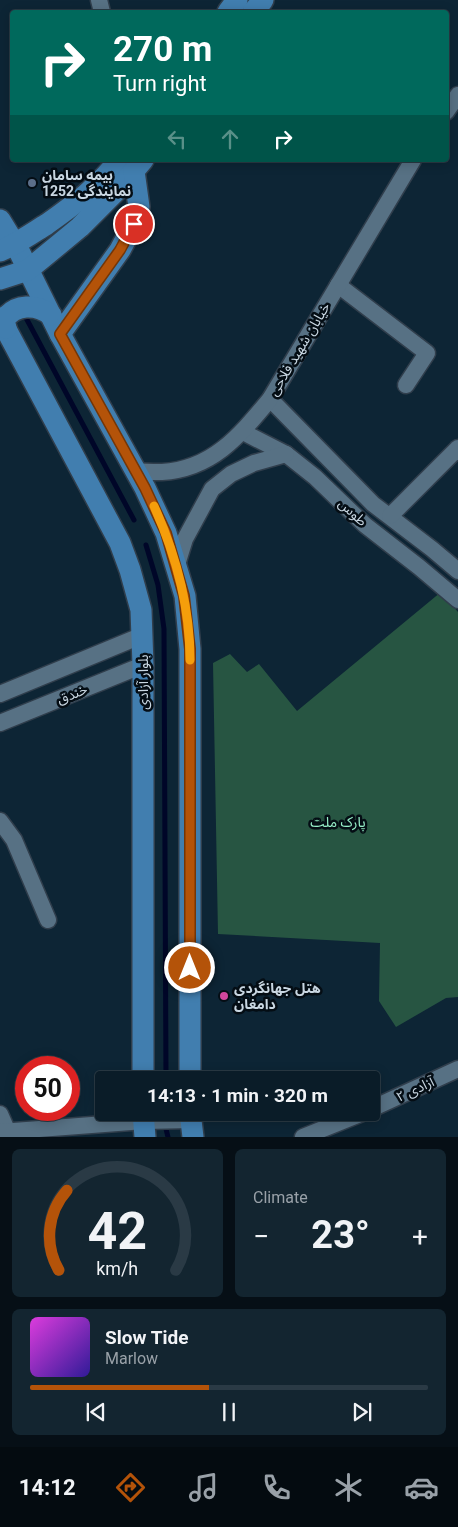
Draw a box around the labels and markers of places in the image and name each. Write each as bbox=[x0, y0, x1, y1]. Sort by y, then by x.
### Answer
place label: بیمه سامان نمایندگی 1252 bbox=[42, 167, 131, 199]
marker: بیمه سامان نمایندگی 1252 bbox=[26, 177, 38, 189]
pin bbox=[113, 203, 155, 245]
place label: هتل جهانگردى دامغان bbox=[234, 980, 321, 1012]
marker: هتل جهانگردى دامغان bbox=[218, 990, 230, 1002]

